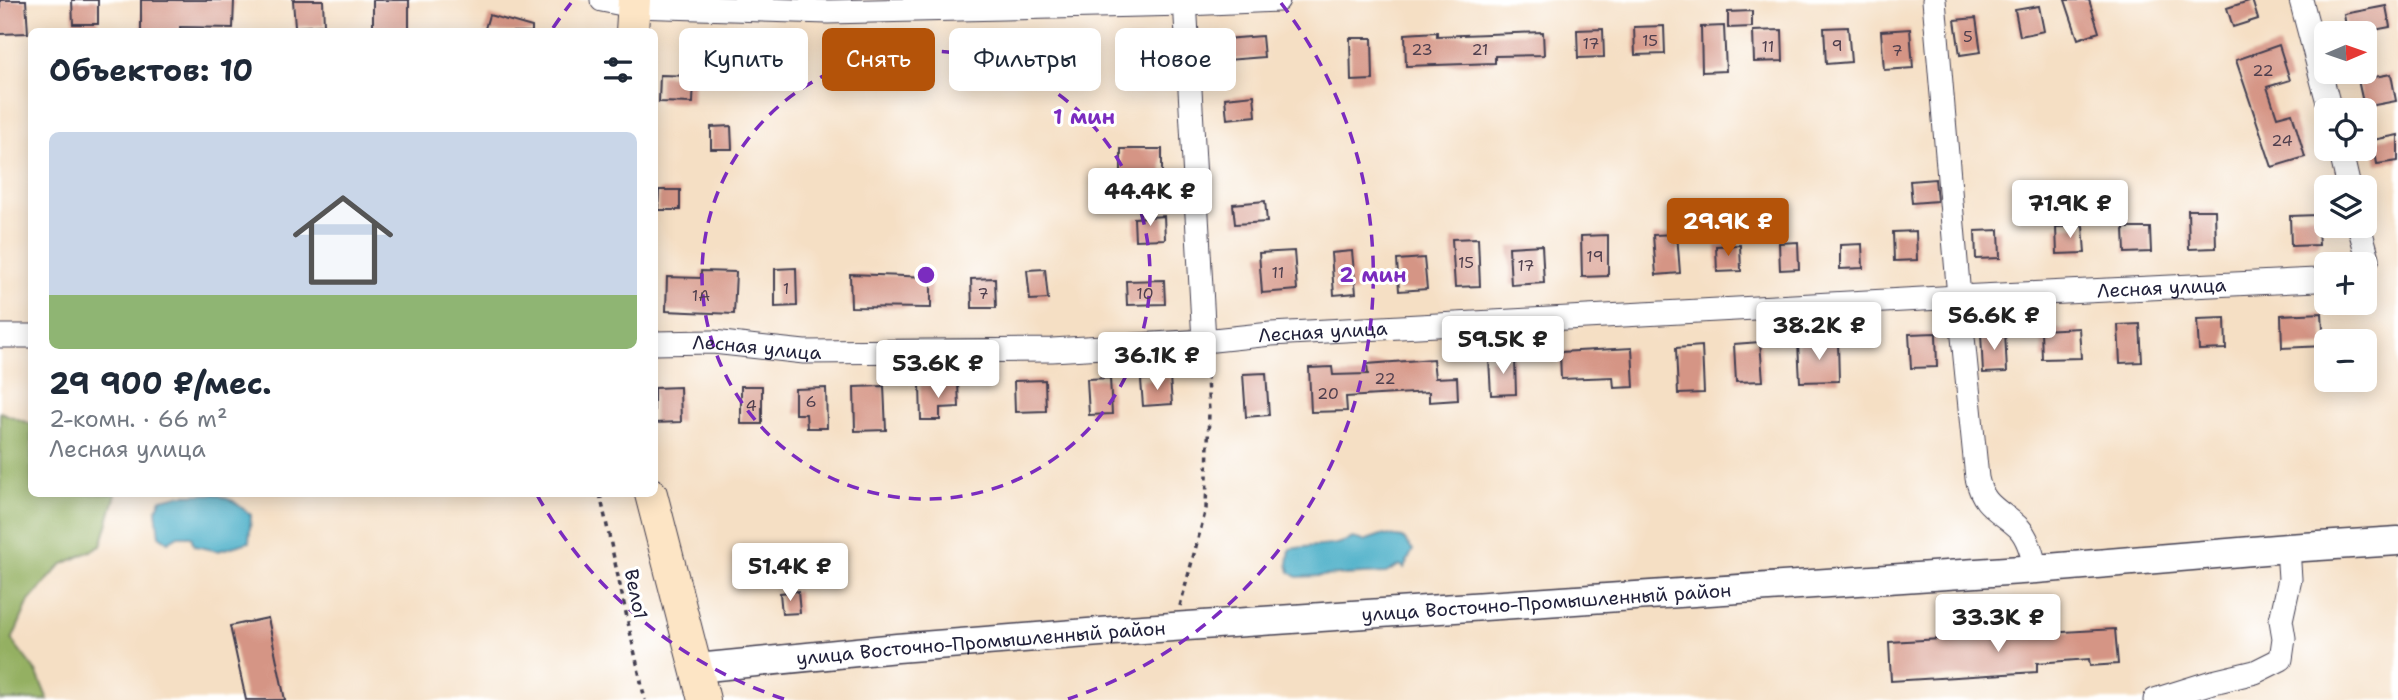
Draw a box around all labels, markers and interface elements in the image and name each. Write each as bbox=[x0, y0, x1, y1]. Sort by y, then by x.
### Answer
north arrow bbox=[2314, 21, 2376, 84]
map controls bbox=[2314, 21, 2377, 392]
house number: 5 bbox=[1963, 26, 1973, 47]
chip: Купить bbox=[679, 28, 808, 91]
chip: Снять bbox=[822, 28, 935, 91]
chip: Фильтры bbox=[949, 28, 1101, 91]
chip: Новое bbox=[1115, 28, 1236, 91]
house number: 15 bbox=[1642, 30, 1658, 51]
house number: 17 bbox=[1582, 33, 1600, 54]
house number: 9 bbox=[1831, 35, 1843, 56]
house number: 11 bbox=[1762, 36, 1774, 57]
house number: 23 bbox=[1411, 39, 1433, 60]
house number: 21 bbox=[1471, 39, 1489, 60]
house number: 7 bbox=[1891, 40, 1903, 61]
text: Объектов: 10 bbox=[49, 50, 253, 91]
icon: filters bbox=[599, 51, 637, 89]
house number: 22 bbox=[2252, 60, 2274, 81]
button: locate bbox=[2314, 98, 2377, 161]
text: 1 мин bbox=[1053, 103, 1115, 131]
house number: 24 bbox=[2271, 130, 2293, 151]
pin: 44.4K ₽ bbox=[1085, 168, 1215, 228]
button: layers bbox=[2314, 175, 2377, 238]
text: 44.4K ₽ bbox=[1104, 176, 1196, 206]
icon: home bbox=[280, 177, 406, 303]
pin: 71.9K ₽ bbox=[2005, 180, 2135, 240]
text: 71.9K ₽ bbox=[2028, 188, 2112, 218]
pin: 29.9K ₽ bbox=[1663, 198, 1793, 258]
text: 29.9K ₽ bbox=[1683, 206, 1773, 236]
house number: 19 bbox=[1586, 246, 1604, 267]
house number: 15 bbox=[1458, 252, 1474, 273]
button: + bbox=[2314, 252, 2377, 315]
house number: 17 bbox=[1517, 255, 1535, 276]
text: 2 мин bbox=[1339, 261, 1407, 289]
house number: 11 bbox=[1272, 262, 1284, 283]
centre of rings bbox=[914, 263, 938, 287]
street label: Лесная улица bbox=[2096, 272, 2227, 303]
house number: 1 bbox=[783, 278, 789, 299]
house number: 7 bbox=[977, 283, 989, 304]
house number: 10 bbox=[1136, 283, 1154, 304]
house number: 1А bbox=[692, 285, 710, 306]
pin: 56.6K ₽ bbox=[1929, 292, 2059, 352]
text: 56.6K ₽ bbox=[1948, 300, 2040, 330]
pin: 38.2K ₽ bbox=[1754, 302, 1884, 362]
text: 38.2K ₽ bbox=[1772, 310, 1866, 340]
street label: Лесная улица bbox=[1257, 315, 1388, 348]
pin: 59.5K ₽ bbox=[1438, 316, 1568, 376]
text: 59.5K ₽ bbox=[1458, 324, 1548, 354]
street label: Лесная улица bbox=[692, 329, 821, 365]
button: − bbox=[2314, 329, 2377, 392]
pin: 36.1K ₽ bbox=[1092, 332, 1222, 392]
pin: 53.6K ₽ bbox=[873, 340, 1003, 400]
text: 36.1K ₽ bbox=[1114, 340, 1200, 370]
text: 53.6K ₽ bbox=[892, 348, 984, 378]
text: 29 900 ₽/мес. bbox=[49, 363, 272, 404]
house number: 22 bbox=[1374, 368, 1396, 389]
house number: 20 bbox=[1317, 383, 1339, 404]
house number: 6 bbox=[805, 391, 817, 412]
house number: 4 bbox=[745, 395, 757, 416]
text: 2-комн. · 66 m² bbox=[49, 404, 228, 434]
text: Лесная улица bbox=[49, 434, 206, 464]
pin: 51.4K ₽ bbox=[725, 544, 855, 603]
text: 51.4K ₽ bbox=[748, 551, 832, 581]
street label: Вело1 bbox=[619, 567, 653, 621]
street label: улица Восточно-Промышленный район bbox=[1361, 577, 1732, 627]
pin: 33.3K ₽ bbox=[1933, 594, 2063, 654]
text: 33.3K ₽ bbox=[1951, 602, 2045, 632]
street label: улица Восточно-Промышленный район bbox=[795, 615, 1166, 671]

